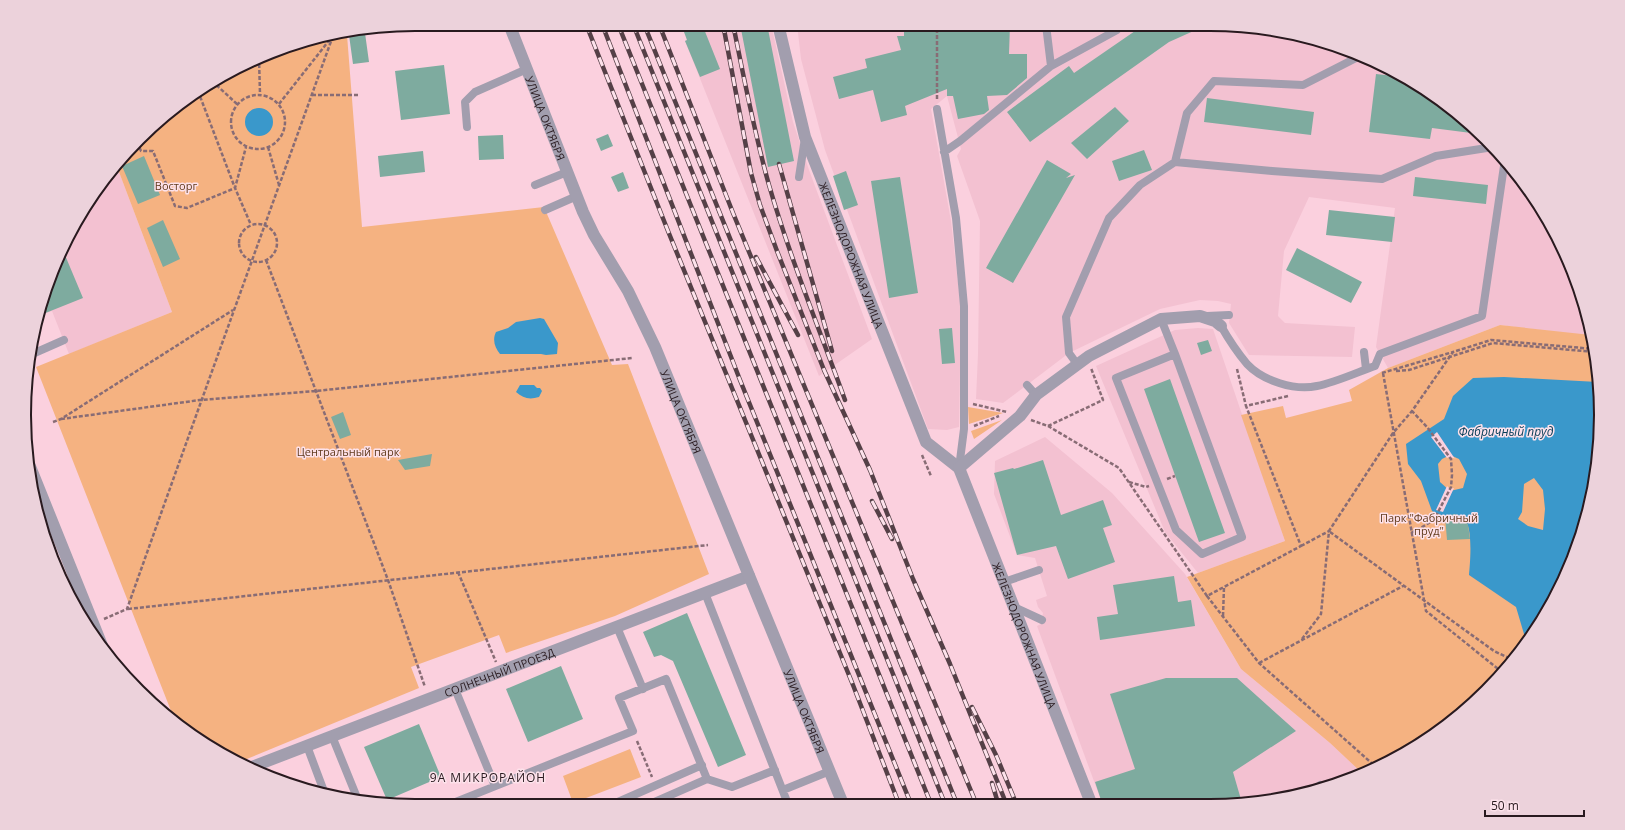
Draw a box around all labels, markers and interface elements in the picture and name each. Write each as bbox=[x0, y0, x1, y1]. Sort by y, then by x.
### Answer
street label: УЛИЦА ОКТЯБРЯ bbox=[523, 74, 569, 162]
park label: Восторг bbox=[155, 178, 197, 193]
street label: ЖЕЛЕЗНОДОРОЖНАЯ УЛИЦА bbox=[816, 180, 887, 330]
street label: УЛИЦА ОКТЯБРЯ bbox=[658, 367, 706, 456]
water label: Фабричный пруд bbox=[1459, 423, 1554, 440]
park label: Центральный парк bbox=[297, 444, 400, 459]
park label: Парк "Фабричный пруд" bbox=[1380, 510, 1478, 538]
street label: ЖЕЛЕЗНОДОРОЖНАЯ УЛИЦА bbox=[989, 560, 1060, 710]
street label: СОЛНЕЧНЫЙ ПРОЕЗД bbox=[442, 644, 557, 700]
street label: УЛИЦА ОКТЯБРЯ bbox=[781, 667, 829, 755]
district label: 9А МИКРОРАЙОН bbox=[430, 769, 546, 786]
scale bar bbox=[1485, 792, 1584, 818]
text: 50 m bbox=[1491, 797, 1519, 814]

